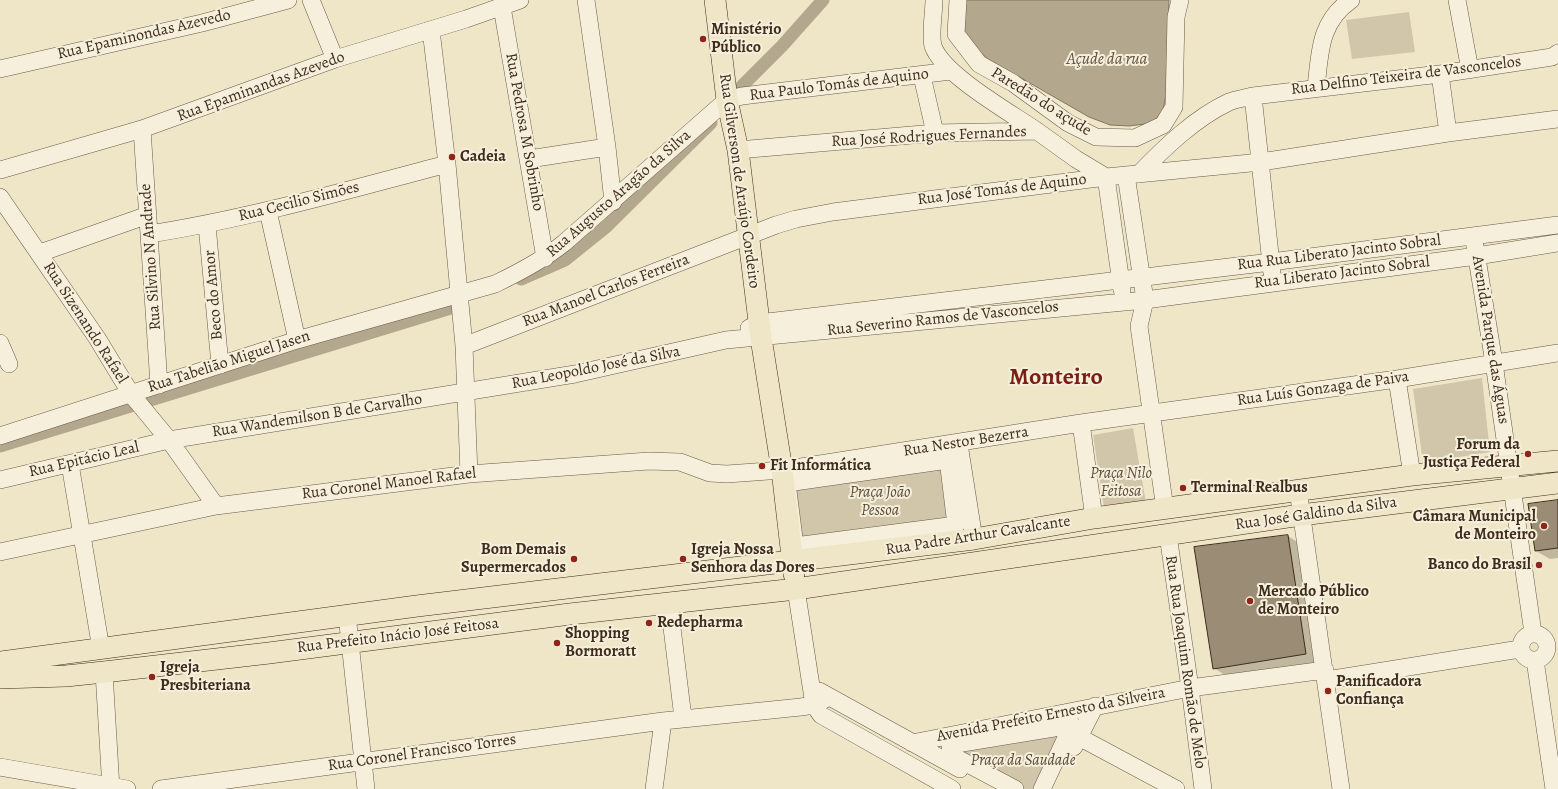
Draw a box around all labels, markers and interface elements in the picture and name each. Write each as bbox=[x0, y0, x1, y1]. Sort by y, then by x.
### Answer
street label: Rua Epaminondas Azevedo bbox=[55, 6, 233, 64]
place label: Ministério Público bbox=[711, 20, 781, 58]
marker: Ministério Público bbox=[698, 34, 708, 44]
street label: Rua Epaminandas Azevedo bbox=[175, 48, 347, 126]
water label: Açude da rua bbox=[1067, 50, 1147, 70]
street label: Rua Pedrosa M Sobrinho bbox=[501, 51, 547, 213]
street label: Rua Delfino Teixeira de Vasconcelos bbox=[1290, 52, 1522, 100]
street label: Paredão do açude bbox=[987, 63, 1095, 141]
street label: Rua Paulo Tomás de Aquino bbox=[748, 64, 930, 106]
street label: Rua Gilverson de Araújo Cordeiro bbox=[714, 72, 764, 290]
street label: Rua José Rodrigues Fernandes bbox=[831, 122, 1027, 152]
street label: Rua Augusto Aragão da Silva bbox=[543, 126, 695, 262]
place label: Cadeia bbox=[460, 147, 506, 167]
marker: Cadeia bbox=[447, 152, 457, 162]
street label: Rua José Tomás de Aquino bbox=[916, 170, 1088, 210]
street label: Rua Cecilio Simões bbox=[237, 178, 361, 226]
street label: Rua Silvino N Andrade bbox=[136, 183, 166, 331]
street label: Rua Rua Liberato Jacinto Sobral bbox=[1236, 231, 1442, 275]
street label: Beco do Amor bbox=[200, 249, 228, 341]
street label: Rua Manoel Carlos Ferreira bbox=[520, 250, 692, 332]
street label: Rua Liberato Jacinto Sobral bbox=[1253, 253, 1431, 293]
street label: Avenida Parque das Águas bbox=[1467, 254, 1513, 426]
street label: Rua Sizenando Rafael bbox=[38, 259, 132, 387]
street label: Rua Severino Ramos de Vasconcelos bbox=[826, 297, 1060, 341]
street label: Rua Tabelião Miguel Jasen bbox=[145, 327, 313, 397]
street label: Rua Leopoldo José da Silva bbox=[510, 342, 682, 394]
district label: Monteiro bbox=[1009, 364, 1103, 392]
street label: Rua Luís Gonzaga de Paiva bbox=[1236, 367, 1410, 411]
street label: Rua Wandemilson B de Carvalho bbox=[211, 390, 423, 442]
street label: Rua Nestor Bezerra bbox=[902, 423, 1030, 461]
place label: Forum da Justiça Federal bbox=[1423, 435, 1520, 473]
street label: Rua Epitácio Leal bbox=[27, 438, 141, 482]
marker: Forum da Justiça Federal bbox=[1523, 449, 1533, 459]
place label: Fit Informática bbox=[770, 456, 871, 476]
marker: Fit Informática bbox=[757, 461, 767, 471]
street label: Rua Coronel Manoel Rafael bbox=[301, 464, 477, 504]
park label: Praça Nilo Feitosa bbox=[1090, 464, 1152, 502]
place label: Terminal Realbus bbox=[1191, 478, 1308, 498]
park label: Praça João Pessoa bbox=[849, 483, 911, 521]
marker: Terminal Realbus bbox=[1178, 483, 1188, 493]
street label: Rua José Galdino da Silva bbox=[1234, 493, 1398, 535]
place label: Câmara Municipal de Monteiro bbox=[1413, 507, 1536, 545]
street label: Rua Padre Arthur Cavalcante bbox=[884, 512, 1072, 560]
marker: Câmara Municipal de Monteiro bbox=[1539, 521, 1549, 531]
place label: Bom Demais Supermercados bbox=[461, 540, 566, 578]
place label: Igreja Nossa Senhora das Dores bbox=[691, 540, 815, 578]
marker: Bom Demais Supermercados bbox=[569, 554, 579, 564]
marker: Igreja Nossa Senhora das Dores bbox=[678, 554, 688, 564]
street label: Rua Rua Joaquim Romão de Melo bbox=[1161, 554, 1209, 770]
place label: Banco do Brasil bbox=[1427, 555, 1531, 575]
marker: Banco do Brasil bbox=[1534, 560, 1544, 570]
place label: Mercado Público de Monteiro bbox=[1258, 582, 1369, 620]
marker: Mercado Público de Monteiro bbox=[1245, 596, 1255, 606]
place label: Redepharma bbox=[657, 613, 743, 633]
street label: Rua Prefeito Inácio José Feitosa bbox=[296, 614, 500, 658]
marker: Redepharma bbox=[644, 618, 654, 628]
place label: Shopping Bormoratt bbox=[565, 624, 636, 662]
marker: Shopping Bormoratt bbox=[552, 638, 562, 648]
place label: Igreja Presbiteriana bbox=[160, 658, 251, 696]
marker: Igreja Presbiteriana bbox=[147, 672, 157, 682]
place label: Panificadora Confiança bbox=[1336, 672, 1422, 710]
street label: Avenida Prefeito Ernesto da Silveira bbox=[935, 683, 1167, 747]
marker: Panificadora Confiança bbox=[1323, 686, 1333, 696]
street label: Rua Coronel Francisco Torres bbox=[327, 730, 517, 776]
park label: Praça da Saudade bbox=[971, 751, 1075, 771]

